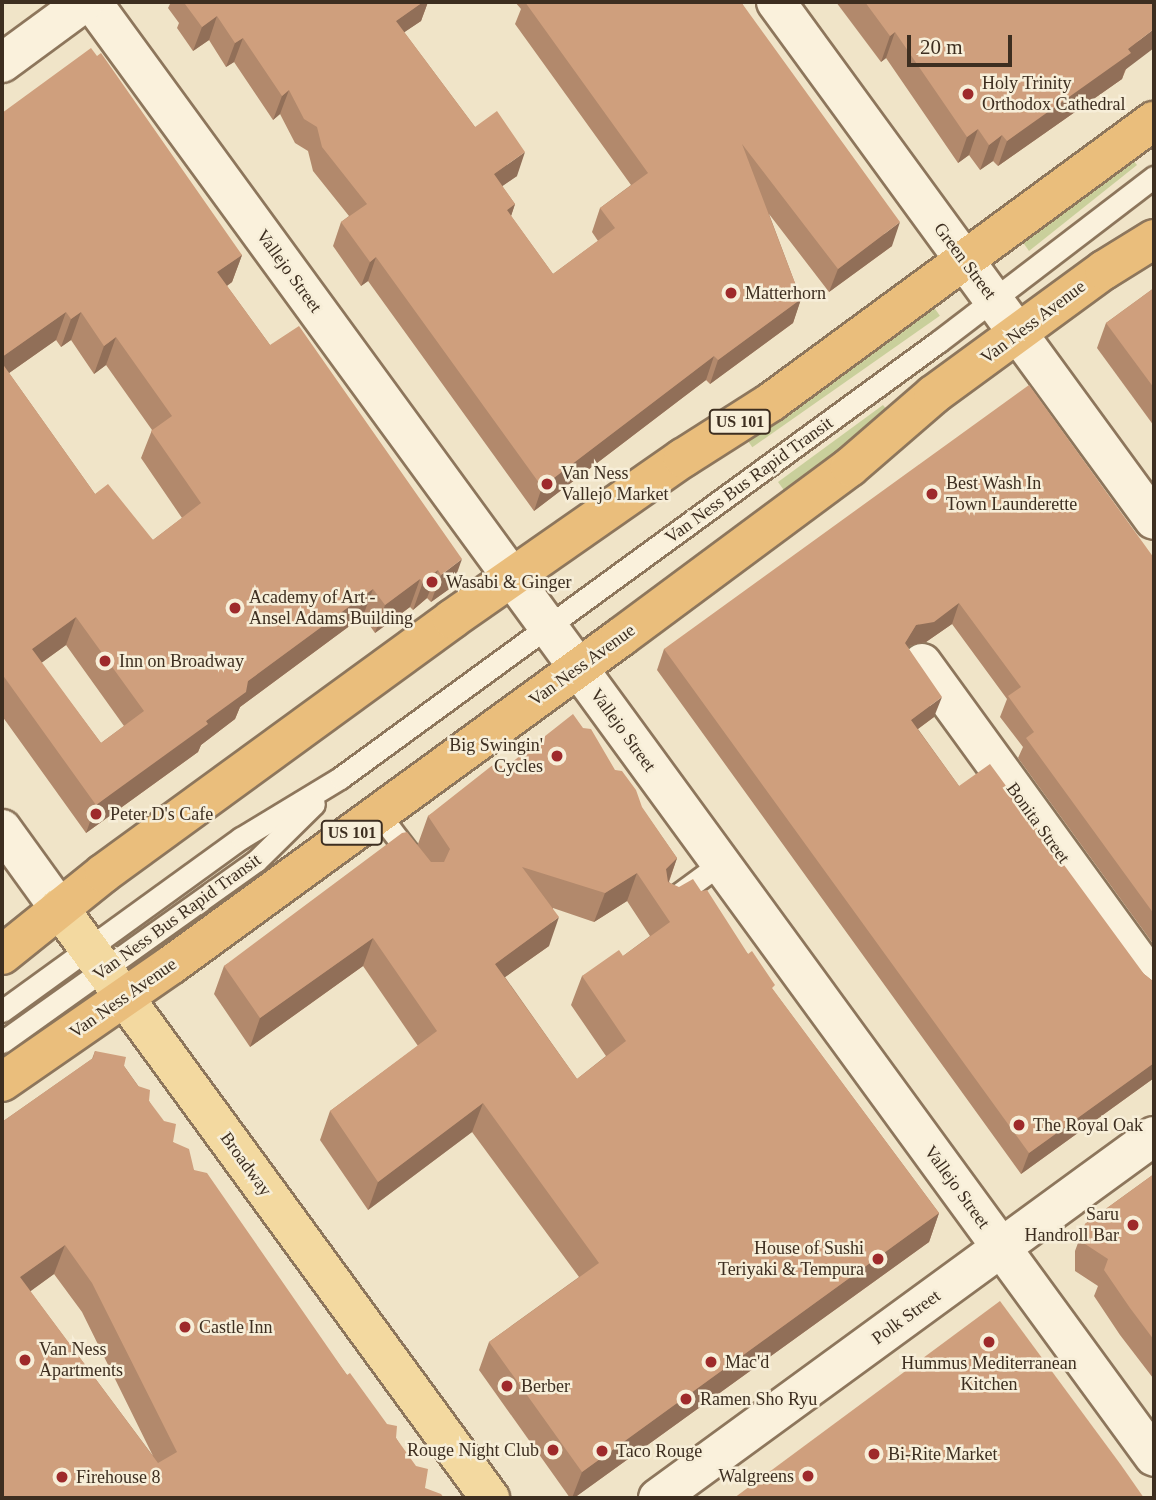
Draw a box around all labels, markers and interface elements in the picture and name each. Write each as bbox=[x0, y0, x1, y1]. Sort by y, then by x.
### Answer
scale bar bbox=[911, 21, 1016, 65]
text: 20 m bbox=[920, 35, 963, 59]
place label: Holy Trinity Orthodox Cathedral bbox=[982, 73, 1125, 116]
marker: Holy Trinity Orthodox Cathedral bbox=[960, 86, 976, 102]
street label: Green Street bbox=[929, 218, 1001, 304]
street label: Vallejo Street bbox=[252, 225, 326, 317]
street label: Van Ness Avenue bbox=[976, 275, 1090, 369]
place label: Matterhorn bbox=[745, 282, 826, 304]
marker: Matterhorn bbox=[723, 285, 739, 301]
road number: US 101 bbox=[708, 410, 772, 434]
street label: Van Ness Bus Rapid Transit bbox=[661, 412, 837, 548]
place label: Van Ness Vallejo Market bbox=[561, 463, 668, 505]
place label: Best Wash In Town Launderette bbox=[946, 473, 1077, 516]
marker: Van Ness Vallejo Market bbox=[539, 476, 555, 492]
marker: Best Wash In Town Launderette bbox=[924, 486, 940, 502]
place label: Wasabi & Ginger bbox=[446, 571, 572, 593]
marker: Wasabi & Ginger bbox=[424, 574, 440, 590]
place label: Academy of Art - Ansel Adams Building bbox=[249, 587, 414, 630]
marker: Academy of Art - Ansel Adams Building bbox=[227, 600, 243, 616]
street label: Van Ness Avenue bbox=[524, 619, 640, 711]
place label: Inn on Broadway bbox=[119, 650, 244, 672]
marker: Inn on Broadway bbox=[97, 653, 113, 669]
street label: Vallejo Street bbox=[586, 684, 660, 776]
place label: Big Swingin' Cycles bbox=[449, 735, 543, 778]
marker: Big Swingin' Cycles bbox=[549, 748, 565, 764]
street label: Bonita Street bbox=[1001, 778, 1075, 868]
place label: Peter D's Cafe bbox=[110, 803, 213, 825]
marker: Peter D's Cafe bbox=[88, 806, 104, 822]
road number: US 101 bbox=[320, 820, 384, 846]
street label: Van Ness Bus Rapid Transit bbox=[89, 849, 265, 985]
street label: Van Ness Avenue bbox=[65, 953, 181, 1043]
place label: The Royal Oak bbox=[1033, 1114, 1143, 1136]
marker: The Royal Oak bbox=[1011, 1117, 1027, 1133]
street label: Broadway bbox=[216, 1128, 276, 1200]
street label: Vallejo Street bbox=[920, 1141, 994, 1233]
place label: Saru Handroll Bar bbox=[1025, 1204, 1119, 1246]
marker: Saru Handroll Bar bbox=[1125, 1217, 1141, 1233]
place label: House of Sushi Teriyaki & Tempura bbox=[718, 1238, 864, 1280]
marker: House of Sushi Teriyaki & Tempura bbox=[870, 1251, 886, 1267]
street label: Polk Street bbox=[867, 1285, 945, 1349]
place label: Castle Inn bbox=[199, 1316, 272, 1338]
marker: Castle Inn bbox=[177, 1319, 193, 1335]
marker: Hummus Mediterranean Kitchen bbox=[981, 1334, 997, 1350]
place label: Van Ness Apartments bbox=[39, 1339, 123, 1382]
place label: Mac'd bbox=[725, 1351, 769, 1373]
marker: Van Ness Apartments bbox=[17, 1352, 33, 1368]
place label: Hummus Mediterranean Kitchen bbox=[901, 1353, 1077, 1396]
marker: Mac'd bbox=[703, 1354, 719, 1370]
place label: Berber bbox=[521, 1375, 570, 1397]
marker: Berber bbox=[499, 1378, 515, 1394]
place label: Ramen Sho Ryu bbox=[700, 1388, 817, 1410]
marker: Ramen Sho Ryu bbox=[678, 1391, 694, 1407]
place label: Rouge Night Club bbox=[407, 1439, 539, 1461]
place label: Taco Rouge bbox=[616, 1440, 702, 1462]
marker: Rouge Night Club bbox=[545, 1442, 561, 1458]
marker: Taco Rouge bbox=[594, 1443, 610, 1459]
place label: Bi-Rite Market bbox=[888, 1443, 997, 1465]
marker: Bi-Rite Market bbox=[866, 1446, 882, 1462]
place label: Walgreens bbox=[718, 1465, 794, 1487]
place label: Firehouse 8 bbox=[76, 1466, 160, 1488]
marker: Walgreens bbox=[800, 1468, 816, 1484]
marker: Firehouse 8 bbox=[54, 1469, 70, 1485]

